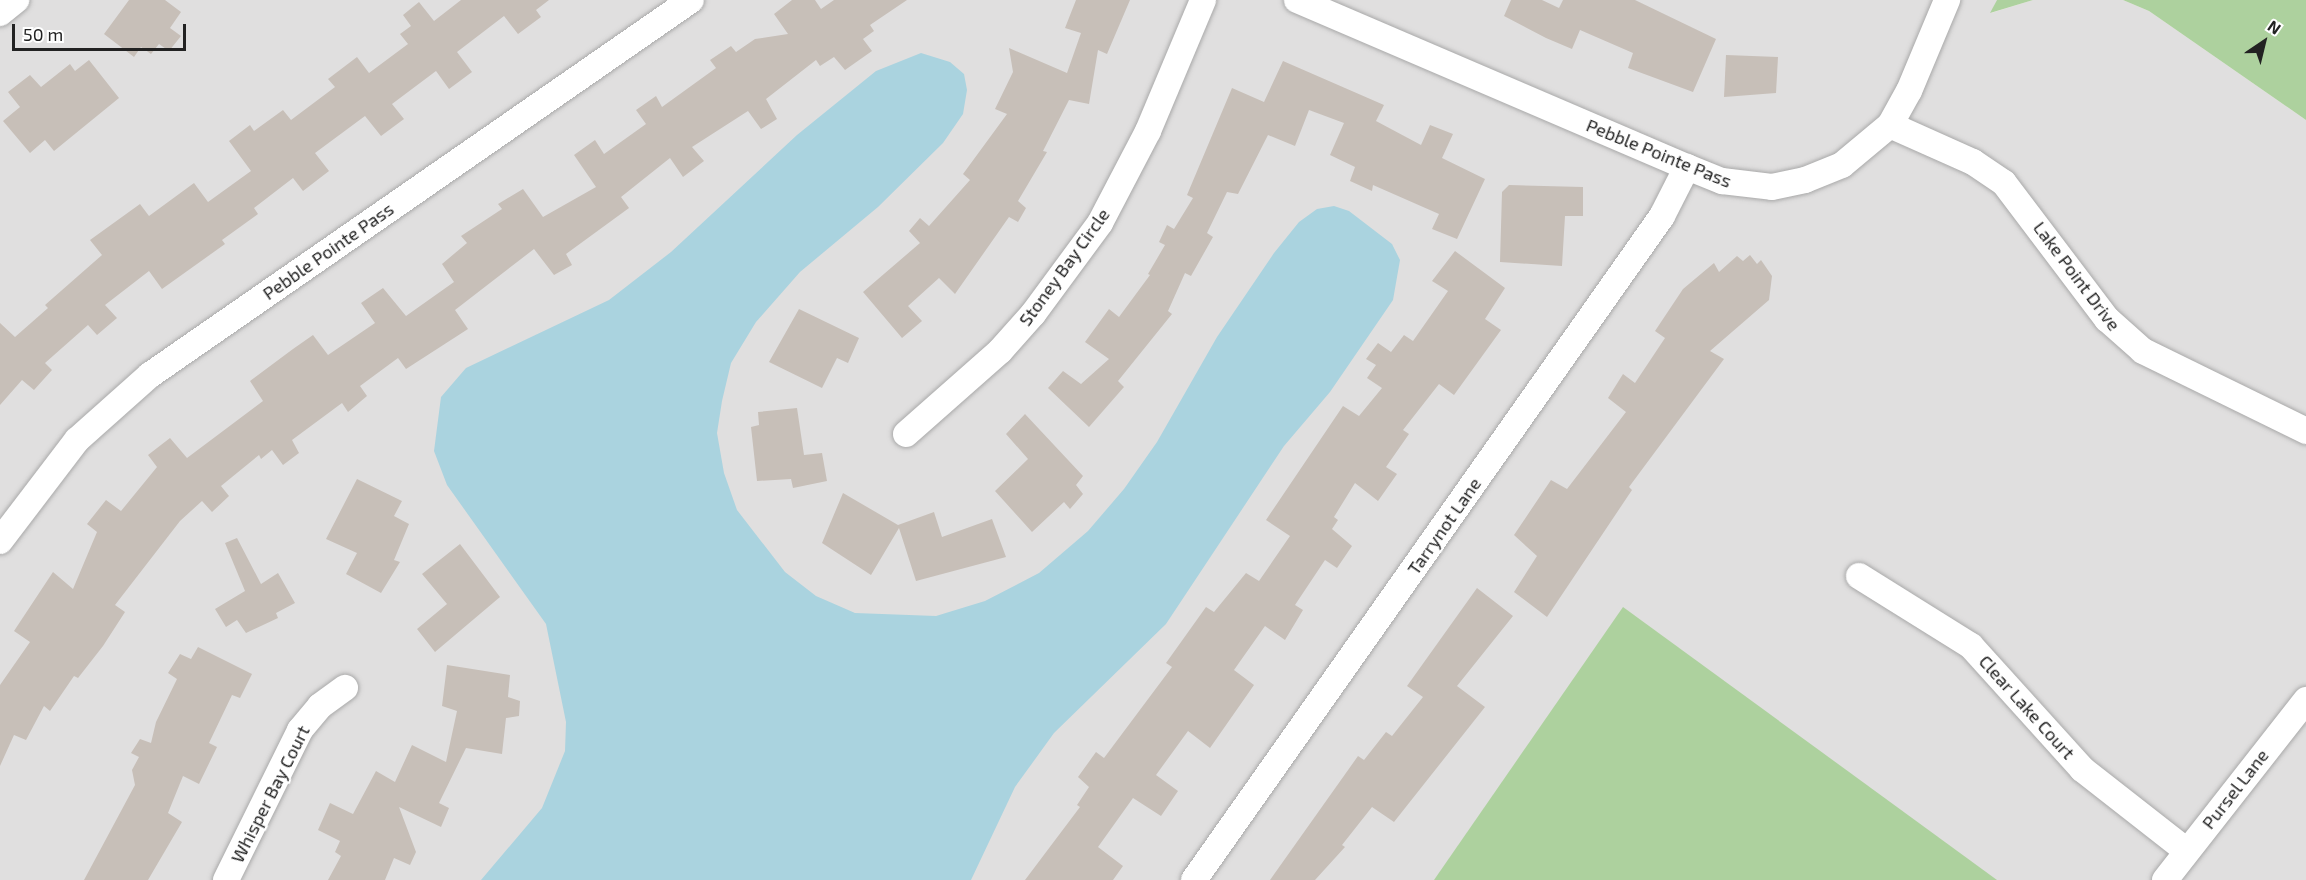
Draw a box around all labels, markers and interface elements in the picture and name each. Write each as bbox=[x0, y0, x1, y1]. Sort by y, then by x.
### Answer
scale bar bbox=[15, 12, 189, 50]
north arrow bbox=[2234, 12, 2294, 72]
text: N bbox=[2264, 16, 2285, 38]
text: 50 m bbox=[23, 23, 63, 45]
street label: Pebble Pointe Pass bbox=[1583, 114, 1735, 192]
street label: Pebble Pointe Pass bbox=[258, 198, 398, 304]
street label: Stoney Bay Circle bbox=[1014, 204, 1114, 330]
street label: Lake Point Drive bbox=[2029, 217, 2125, 335]
street label: Tarrynot Lane bbox=[1403, 473, 1485, 579]
street label: Clear Lake Court bbox=[1975, 650, 2079, 764]
street label: Whisper Bay Court bbox=[226, 721, 314, 867]
street label: Pursel Lane bbox=[2197, 745, 2273, 833]

